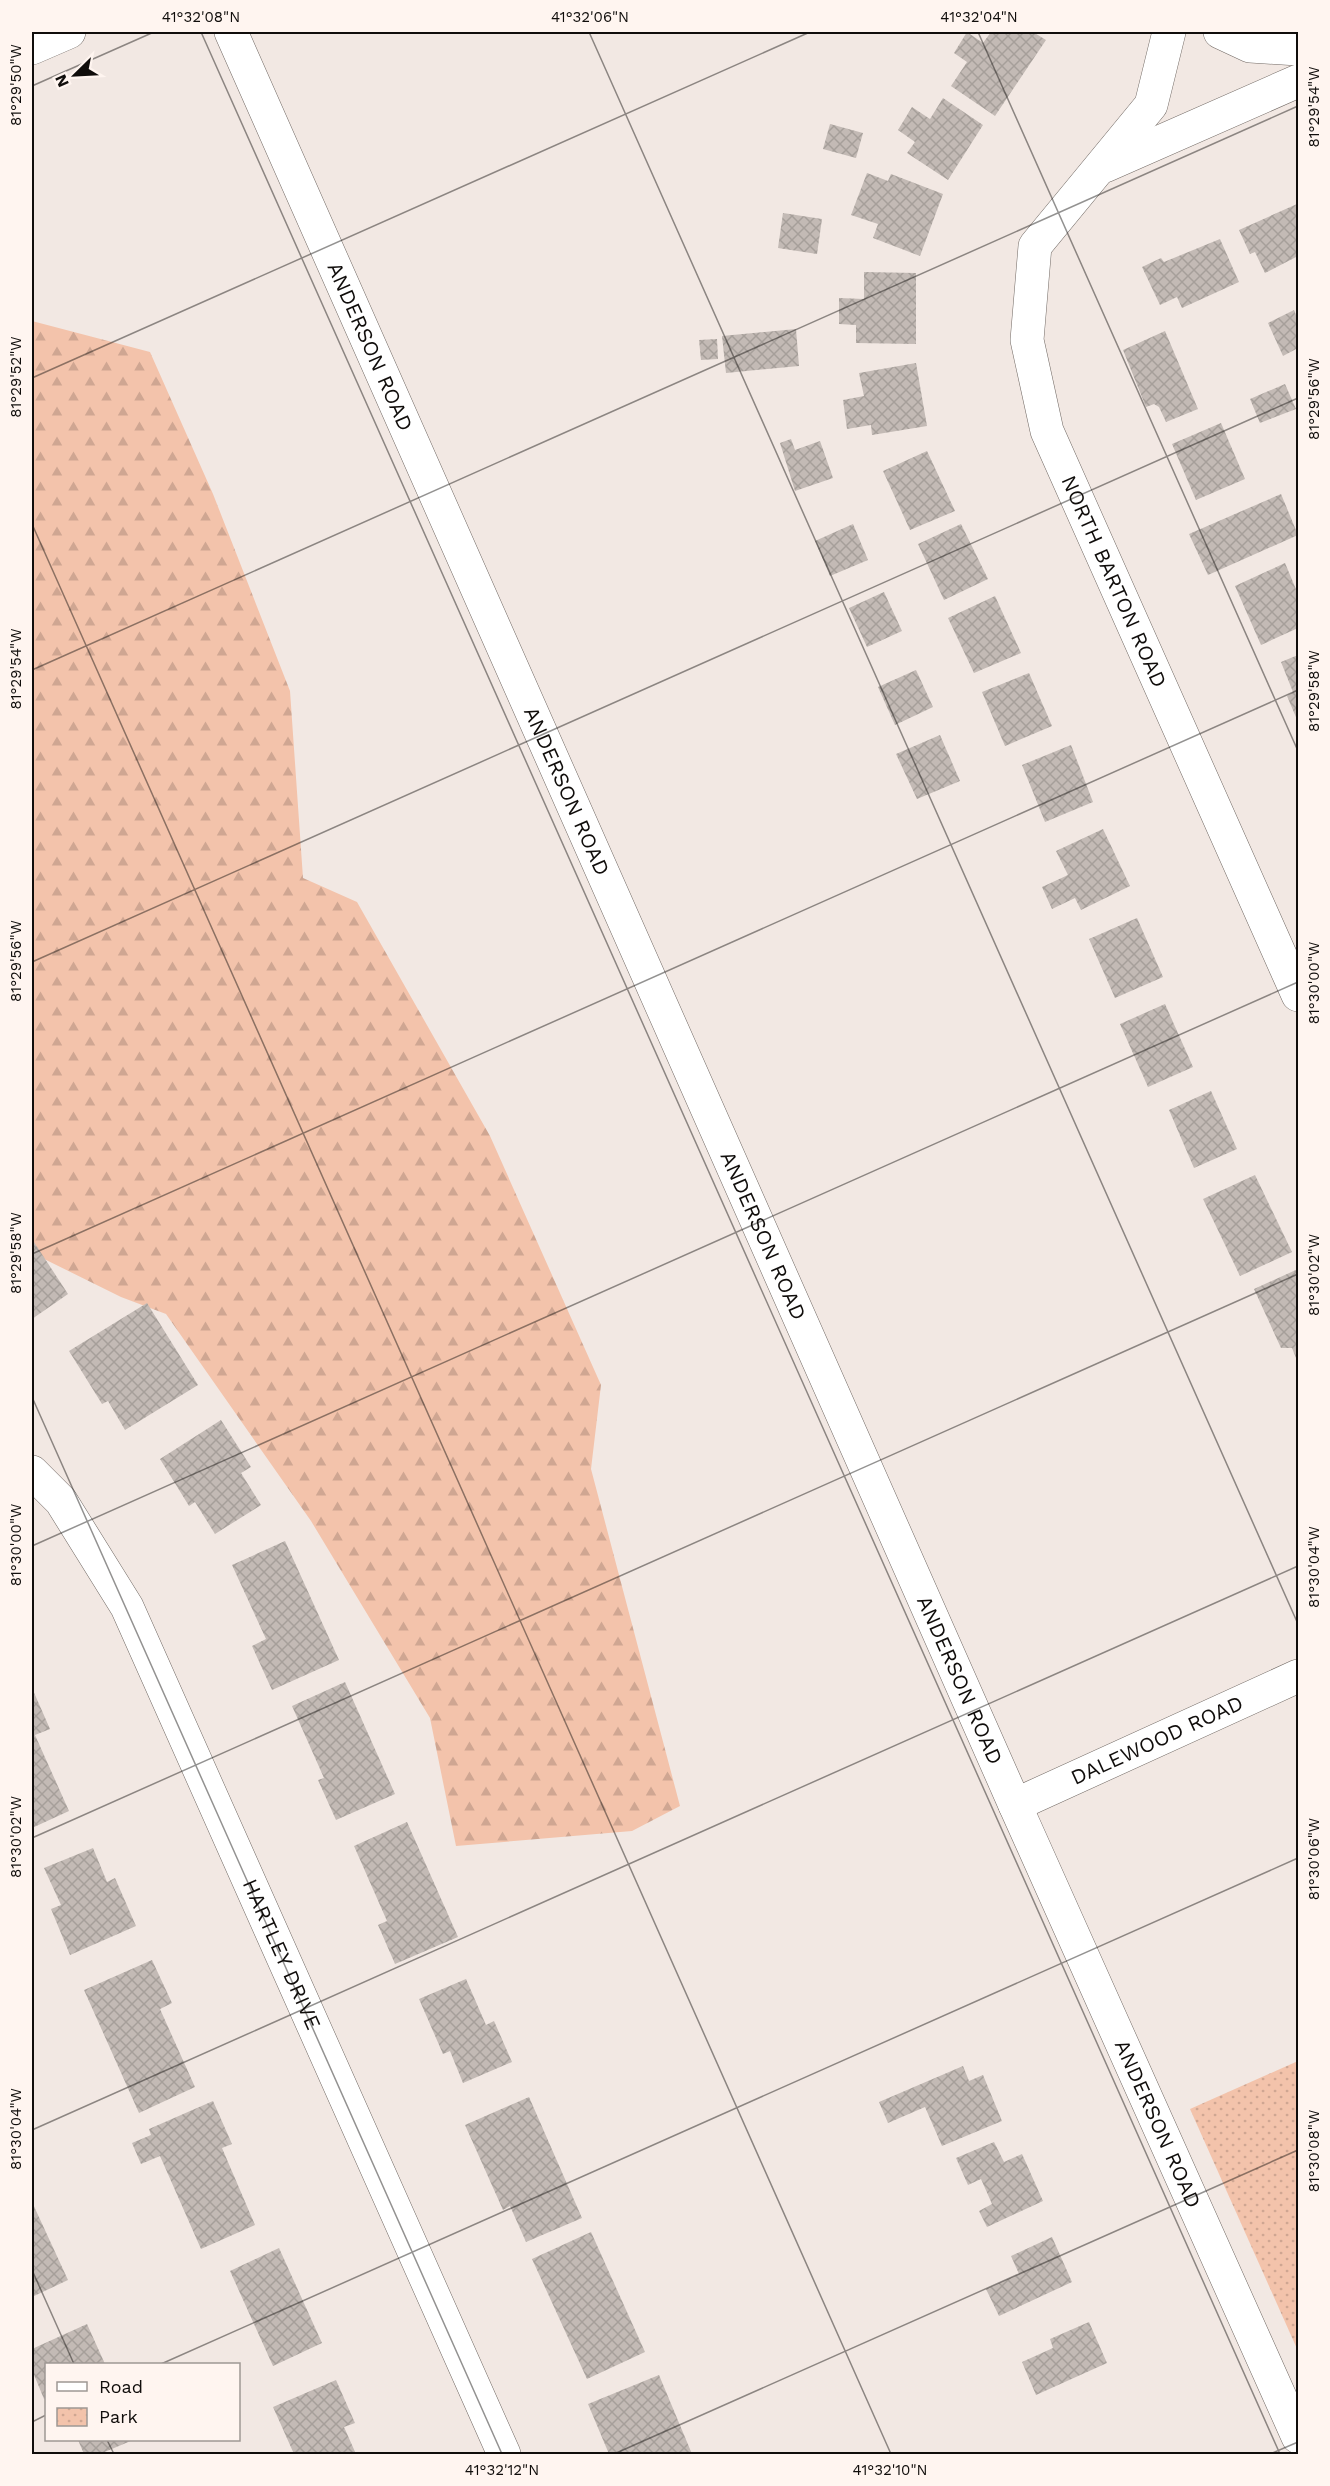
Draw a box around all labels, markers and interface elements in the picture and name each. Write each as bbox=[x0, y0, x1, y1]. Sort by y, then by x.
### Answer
text: 41°32'08"N bbox=[162, 8, 240, 26]
text: 41°32'06"N bbox=[551, 8, 629, 26]
text: 41°32'04"N bbox=[940, 8, 1018, 26]
text: 81°29'50"W bbox=[7, 44, 25, 126]
north arrow bbox=[45, 45, 105, 105]
text: 81°29'54"W bbox=[1305, 66, 1323, 148]
text: N bbox=[51, 72, 73, 90]
street label: ANDERSON ROAD bbox=[322, 258, 419, 435]
text: 81°29'52"W bbox=[7, 336, 25, 418]
text: 81°29'56"W bbox=[1305, 358, 1323, 440]
street label: NORTH BARTON ROAD bbox=[1056, 471, 1173, 691]
text: 81°29'54"W bbox=[7, 628, 25, 710]
text: 81°29'58"W bbox=[1305, 650, 1323, 732]
street label: ANDERSON ROAD bbox=[519, 703, 615, 879]
text: 81°29'56"W bbox=[7, 920, 25, 1002]
text: 81°30'00"W bbox=[1305, 942, 1323, 1024]
street label: ANDERSON ROAD bbox=[715, 1147, 812, 1324]
text: 81°29'58"W bbox=[7, 1212, 25, 1294]
text: 81°30'02"W bbox=[1305, 1234, 1323, 1316]
text: 81°30'00"W bbox=[7, 1504, 25, 1586]
text: 81°30'04"W bbox=[1305, 1526, 1323, 1608]
street label: ANDERSON ROAD bbox=[912, 1592, 1008, 1768]
street label: DALEWOOD ROAD bbox=[1067, 1690, 1247, 1790]
text: 81°30'02"W bbox=[7, 1796, 25, 1878]
text: 81°30'06"W bbox=[1305, 1818, 1323, 1900]
street label: HARTLEY DRIVE bbox=[238, 1875, 326, 2033]
street label: ANDERSON ROAD bbox=[1110, 2036, 1207, 2212]
text: 81°30'04"W bbox=[7, 2088, 25, 2170]
text: 81°30'08"W bbox=[1305, 2110, 1323, 2192]
legend bbox=[45, 2363, 240, 2441]
text: Road bbox=[99, 2376, 143, 2397]
text: Park bbox=[99, 2406, 138, 2427]
text: 41°32'12"N bbox=[465, 2461, 539, 2479]
text: 41°32'10"N bbox=[853, 2461, 927, 2479]

